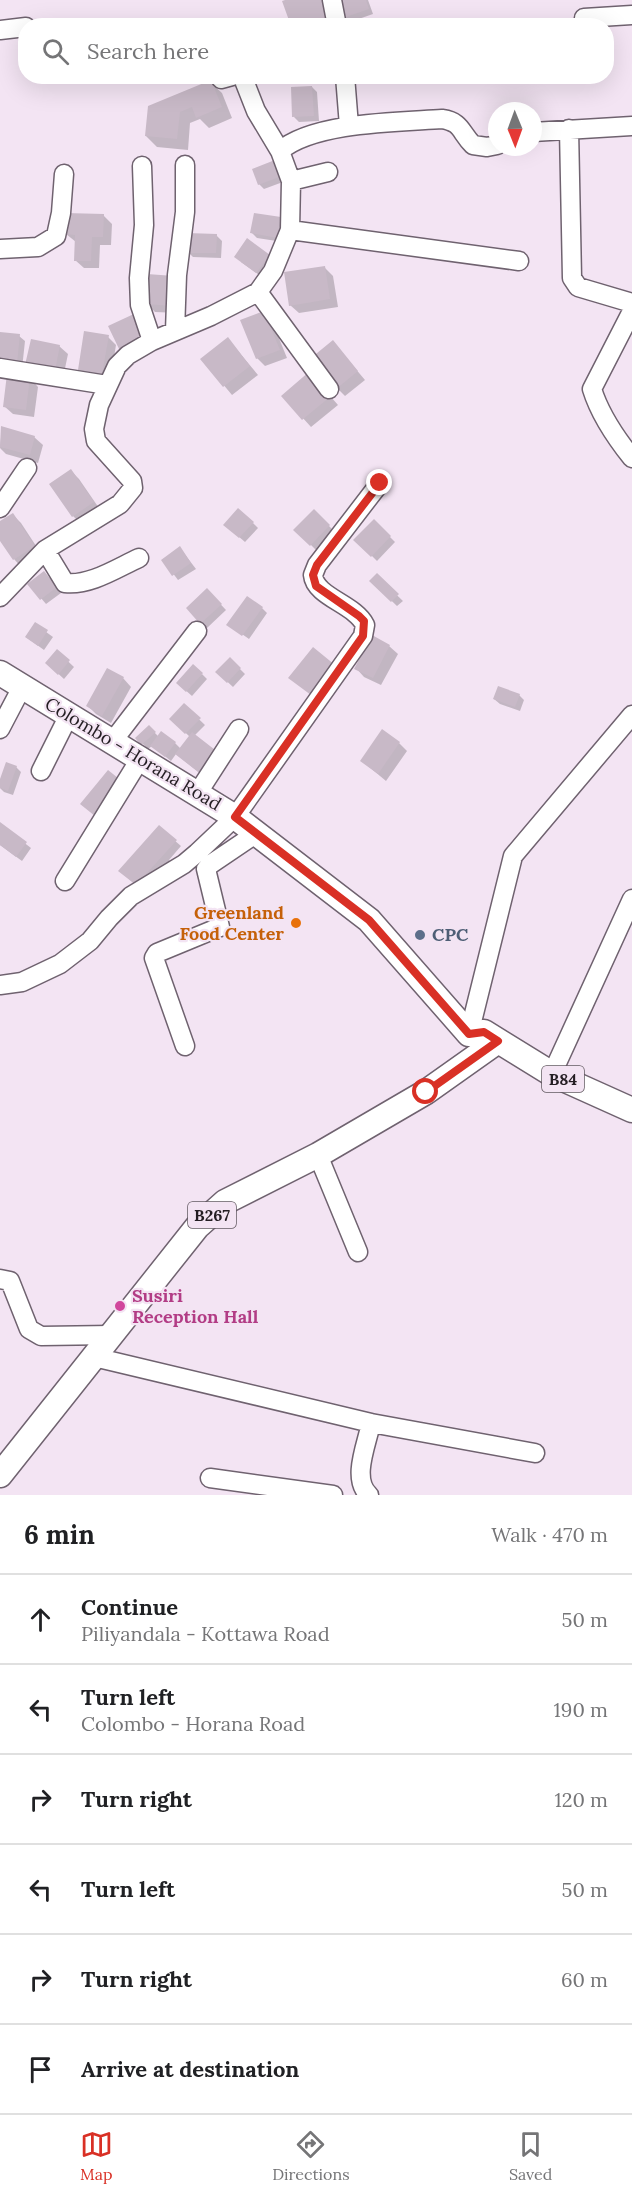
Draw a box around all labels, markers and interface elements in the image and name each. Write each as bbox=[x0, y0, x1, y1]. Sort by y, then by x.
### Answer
search box bbox=[18, 18, 614, 84]
icon: search bbox=[39, 35, 72, 68]
text: Search here bbox=[87, 37, 209, 65]
north arrow bbox=[488, 102, 542, 156]
route end bbox=[366, 469, 392, 495]
street label: Colombo - Horana Road bbox=[41, 692, 226, 816]
place label: Greenland Food Center bbox=[179, 901, 284, 945]
marker: Greenland Food Center bbox=[289, 916, 303, 930]
place label: CPC bbox=[432, 923, 469, 946]
marker: CPC bbox=[413, 928, 427, 942]
road number: B84 bbox=[542, 1066, 584, 1092]
route start bbox=[412, 1078, 438, 1104]
road number: B267 bbox=[188, 1202, 236, 1228]
place label: Susiri Reception Hall bbox=[132, 1284, 259, 1328]
marker: Susiri Reception Hall bbox=[113, 1299, 127, 1313]
text: 6 min bbox=[24, 1518, 95, 1551]
text: Walk · 470 m bbox=[491, 1522, 608, 1547]
text: Continue bbox=[81, 1593, 178, 1621]
icon: ahead bbox=[24, 1603, 57, 1636]
text: 50 m bbox=[562, 1607, 608, 1632]
text: Piliyandala - Kottawa Road bbox=[81, 1621, 330, 1646]
text: Turn left bbox=[81, 1683, 175, 1711]
icon: left bbox=[24, 1693, 57, 1726]
text: 190 m bbox=[554, 1697, 608, 1722]
text: Colombo - Horana Road bbox=[81, 1711, 305, 1736]
icon: right bbox=[24, 1783, 57, 1816]
text: Turn right bbox=[81, 1785, 192, 1813]
text: 120 m bbox=[554, 1787, 608, 1812]
icon: left bbox=[24, 1873, 57, 1906]
text: Turn left bbox=[81, 1875, 175, 1903]
text: 50 m bbox=[562, 1877, 608, 1902]
icon: right bbox=[24, 1963, 57, 1996]
text: Turn right bbox=[81, 1965, 192, 1993]
text: 60 m bbox=[561, 1967, 608, 1992]
icon: arrive bbox=[24, 2053, 57, 2086]
text: Arrive at destination bbox=[81, 2055, 299, 2083]
tab: Map bbox=[80, 2128, 113, 2184]
tab: Directions bbox=[272, 2128, 350, 2184]
tab: Saved bbox=[509, 2128, 552, 2184]

